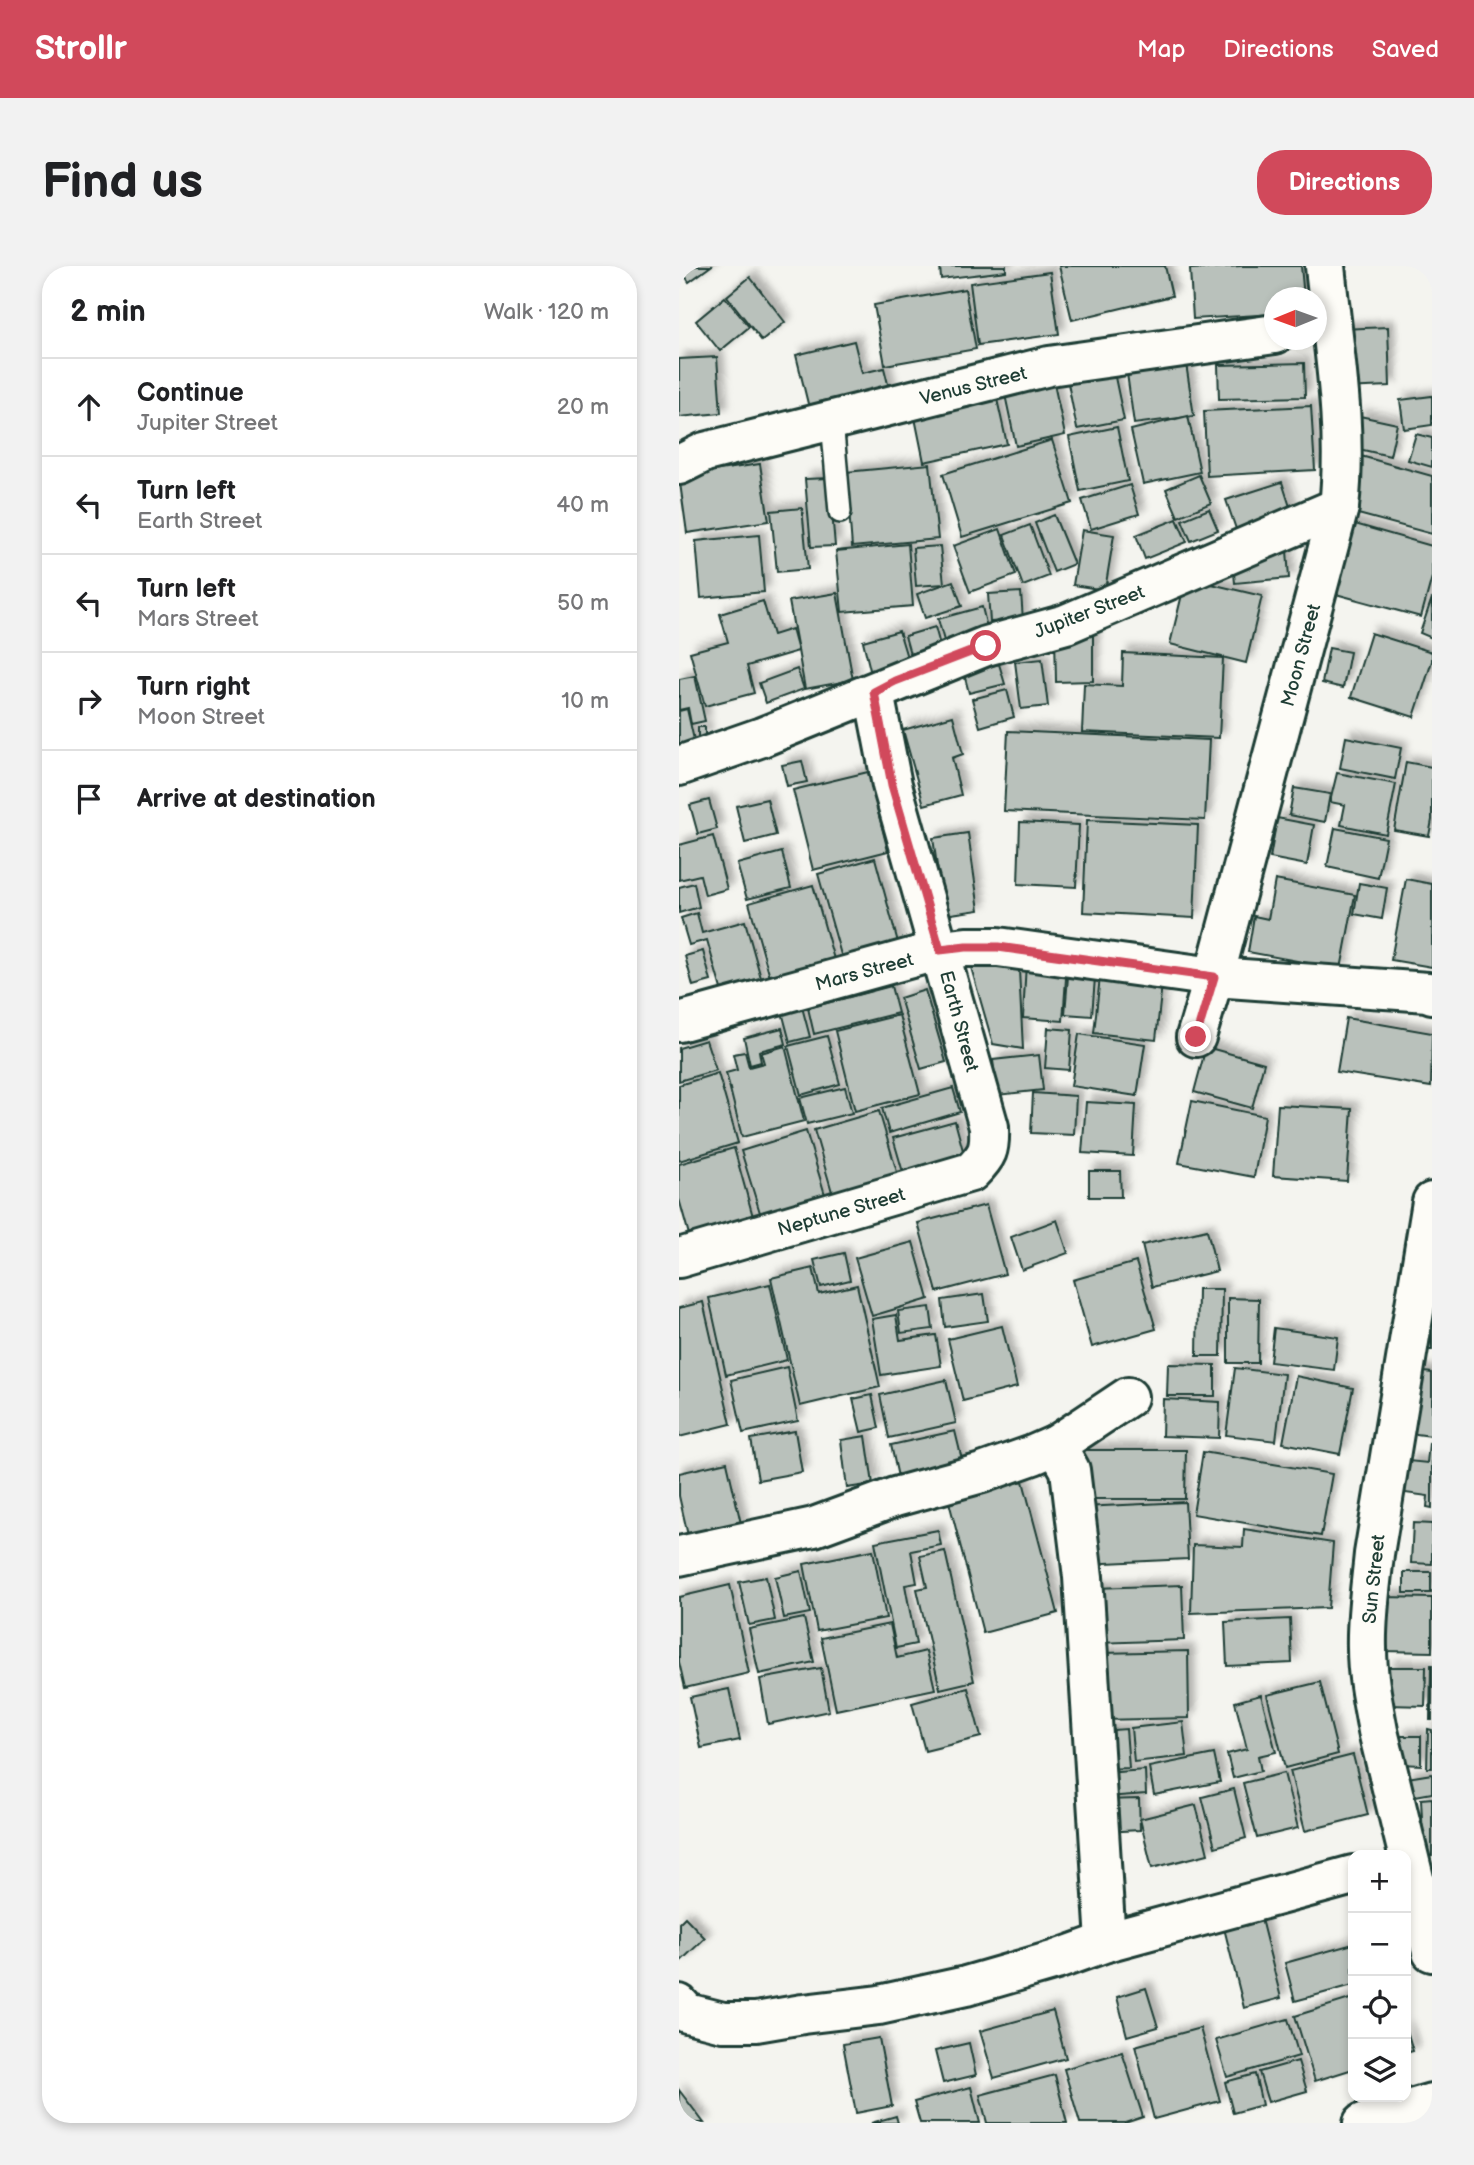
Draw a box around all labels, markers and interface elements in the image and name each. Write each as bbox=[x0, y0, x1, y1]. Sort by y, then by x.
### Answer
text: Strollr bbox=[35, 29, 127, 69]
text: Map bbox=[1137, 35, 1185, 64]
text: Directions bbox=[1223, 35, 1334, 64]
text: Saved bbox=[1372, 35, 1439, 64]
button: Directions bbox=[1257, 150, 1432, 215]
text: Find us bbox=[42, 153, 203, 212]
north arrow bbox=[1264, 287, 1327, 350]
text: 2 min bbox=[70, 294, 146, 330]
text: Walk · 120 m bbox=[484, 298, 609, 326]
street label: Venus Street bbox=[918, 362, 1029, 411]
text: Continue bbox=[137, 378, 244, 409]
icon: ahead bbox=[70, 388, 108, 426]
text: 20 m bbox=[557, 393, 609, 421]
text: Jupiter Street bbox=[137, 409, 278, 437]
text: Turn left bbox=[137, 476, 236, 507]
icon: left bbox=[70, 486, 108, 524]
text: 40 m bbox=[556, 491, 609, 519]
text: Earth Street bbox=[137, 507, 262, 535]
text: Turn left bbox=[137, 574, 236, 605]
street label: Jupiter Street bbox=[1031, 581, 1148, 644]
icon: left bbox=[70, 584, 108, 622]
text: 50 m bbox=[557, 589, 609, 617]
street label: Moon Street bbox=[1277, 601, 1326, 709]
text: Mars Street bbox=[137, 605, 258, 633]
route start bbox=[970, 630, 1001, 661]
text: Turn right bbox=[137, 672, 250, 703]
icon: right bbox=[70, 682, 108, 720]
text: 10 m bbox=[561, 687, 609, 715]
text: Moon Street bbox=[137, 703, 265, 731]
icon: arrive bbox=[70, 780, 108, 818]
text: Arrive at destination bbox=[137, 784, 376, 815]
street label: Mars Street bbox=[813, 948, 916, 997]
street label: Earth Street bbox=[934, 968, 983, 1075]
route end bbox=[1180, 1021, 1211, 1052]
street label: Neptune Street bbox=[775, 1183, 908, 1242]
street label: Sun Street bbox=[1358, 1533, 1391, 1625]
map controls bbox=[1348, 1850, 1411, 2102]
button: + bbox=[1348, 1850, 1411, 1913]
button: − bbox=[1348, 1913, 1411, 1976]
button: locate bbox=[1348, 1976, 1411, 2039]
button: layers bbox=[1348, 2039, 1411, 2102]

